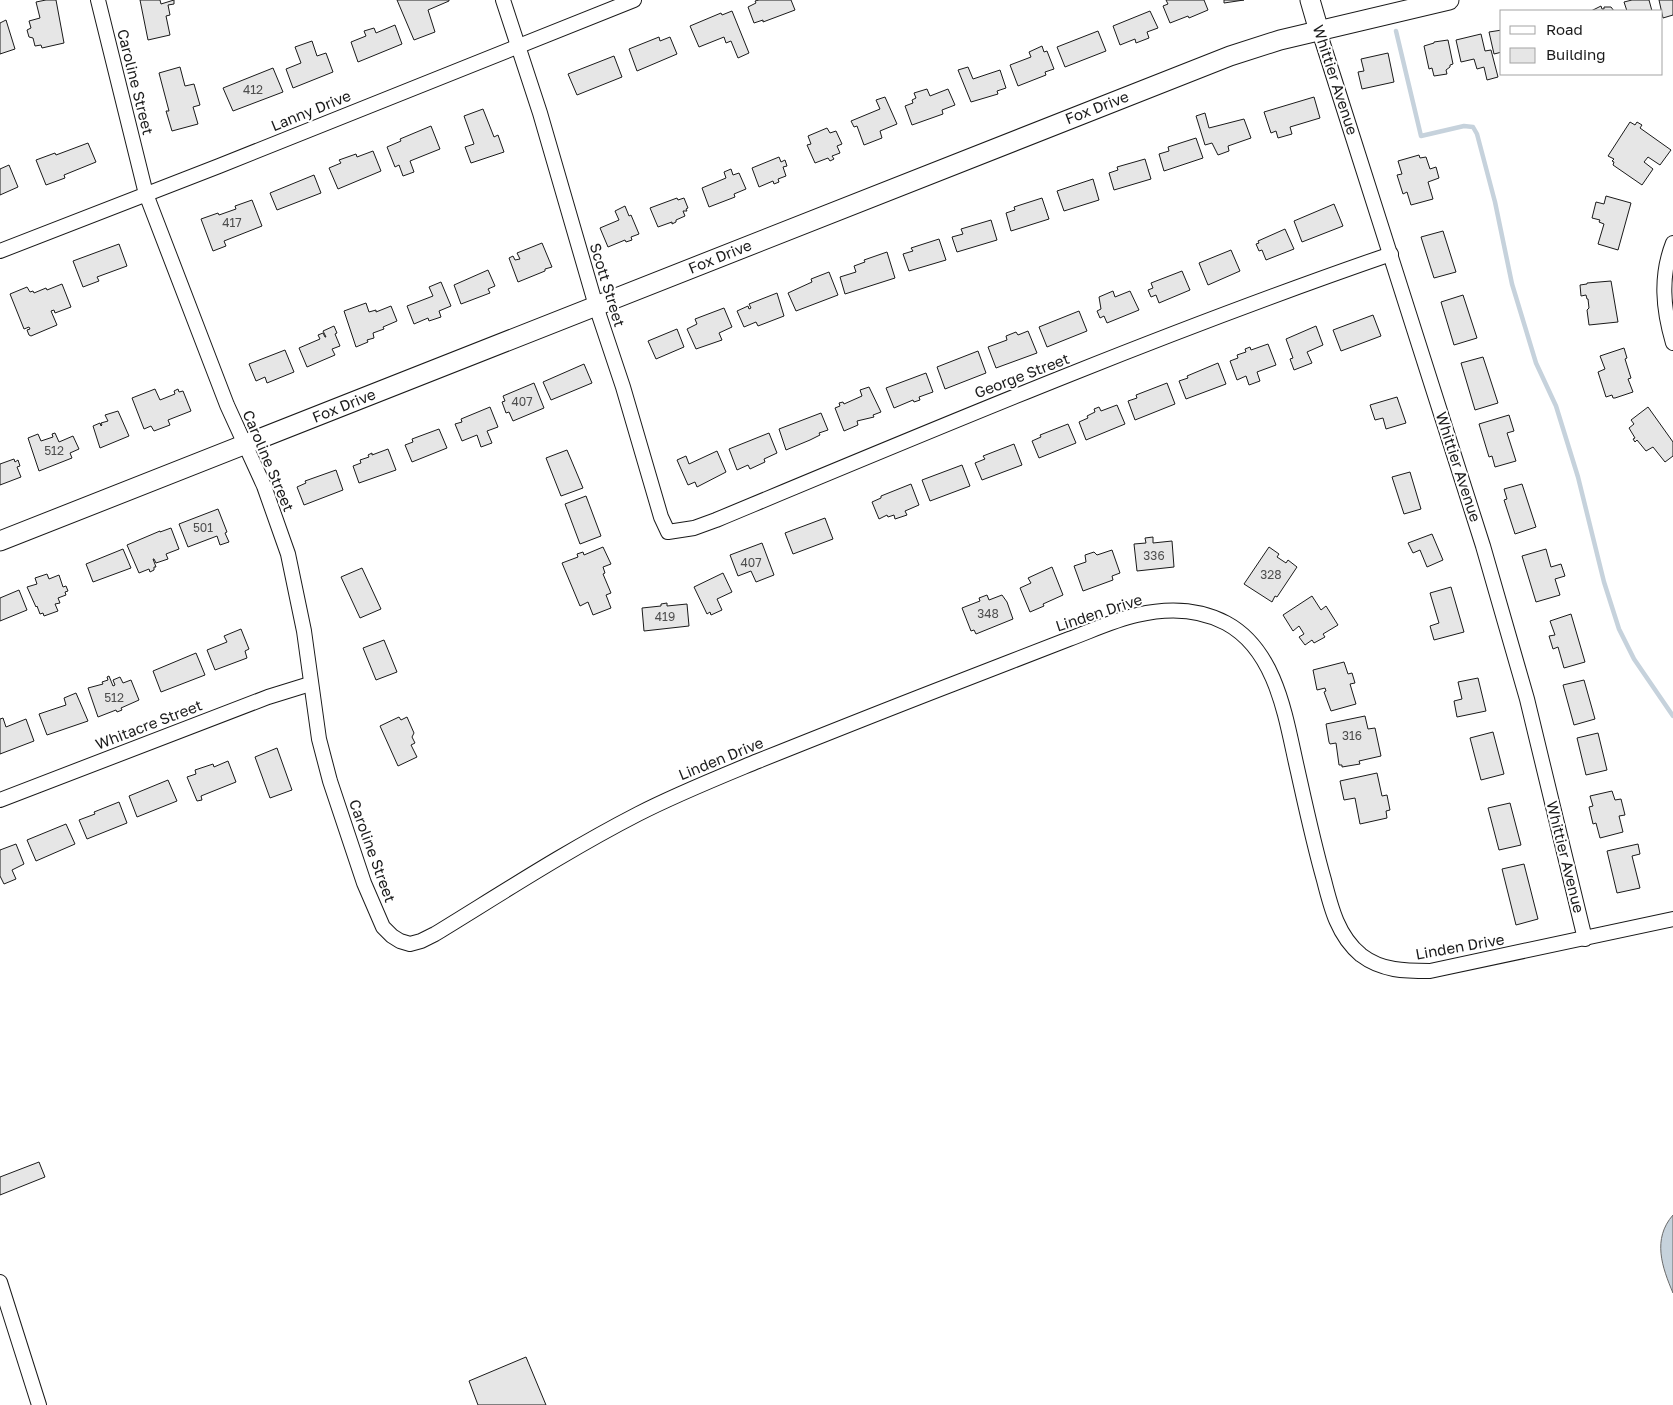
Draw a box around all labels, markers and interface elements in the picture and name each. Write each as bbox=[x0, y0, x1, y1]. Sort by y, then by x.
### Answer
legend bbox=[1500, 10, 1663, 75]
text: Road bbox=[1546, 20, 1583, 38]
street label: Whittier Avenue bbox=[1310, 22, 1362, 137]
street label: Caroline Street bbox=[114, 27, 158, 136]
text: Building bbox=[1546, 45, 1606, 63]
house number: 412 bbox=[243, 82, 263, 97]
street label: Lanny Drive bbox=[268, 86, 354, 134]
street label: Fox Drive bbox=[1062, 87, 1131, 127]
house number: 417 bbox=[222, 215, 242, 230]
street label: Fox Drive bbox=[685, 235, 754, 277]
street label: Scott Street bbox=[587, 241, 629, 329]
street label: George Street bbox=[972, 349, 1072, 401]
street label: Fox Drive bbox=[309, 384, 378, 426]
house number: 407 bbox=[511, 394, 533, 409]
street label: Caroline Street bbox=[239, 407, 298, 514]
street label: Whittier Avenue bbox=[1433, 409, 1485, 524]
house number: 512 bbox=[44, 443, 64, 458]
house number: 501 bbox=[193, 520, 213, 535]
house number: 336 bbox=[1143, 548, 1165, 563]
house number: 407 bbox=[740, 555, 762, 570]
house number: 328 bbox=[1260, 567, 1282, 582]
street label: Linden Drive bbox=[1053, 590, 1144, 634]
house number: 348 bbox=[977, 606, 999, 621]
house number: 419 bbox=[655, 609, 675, 624]
house number: 512 bbox=[104, 690, 124, 705]
street label: Whitacre Street bbox=[93, 695, 205, 753]
house number: 316 bbox=[1342, 728, 1362, 743]
street label: Linden Drive bbox=[676, 733, 766, 783]
street label: Caroline Street bbox=[346, 797, 400, 905]
street label: Whittier Avenue bbox=[1543, 799, 1589, 915]
street label: Linden Drive bbox=[1414, 929, 1506, 963]

